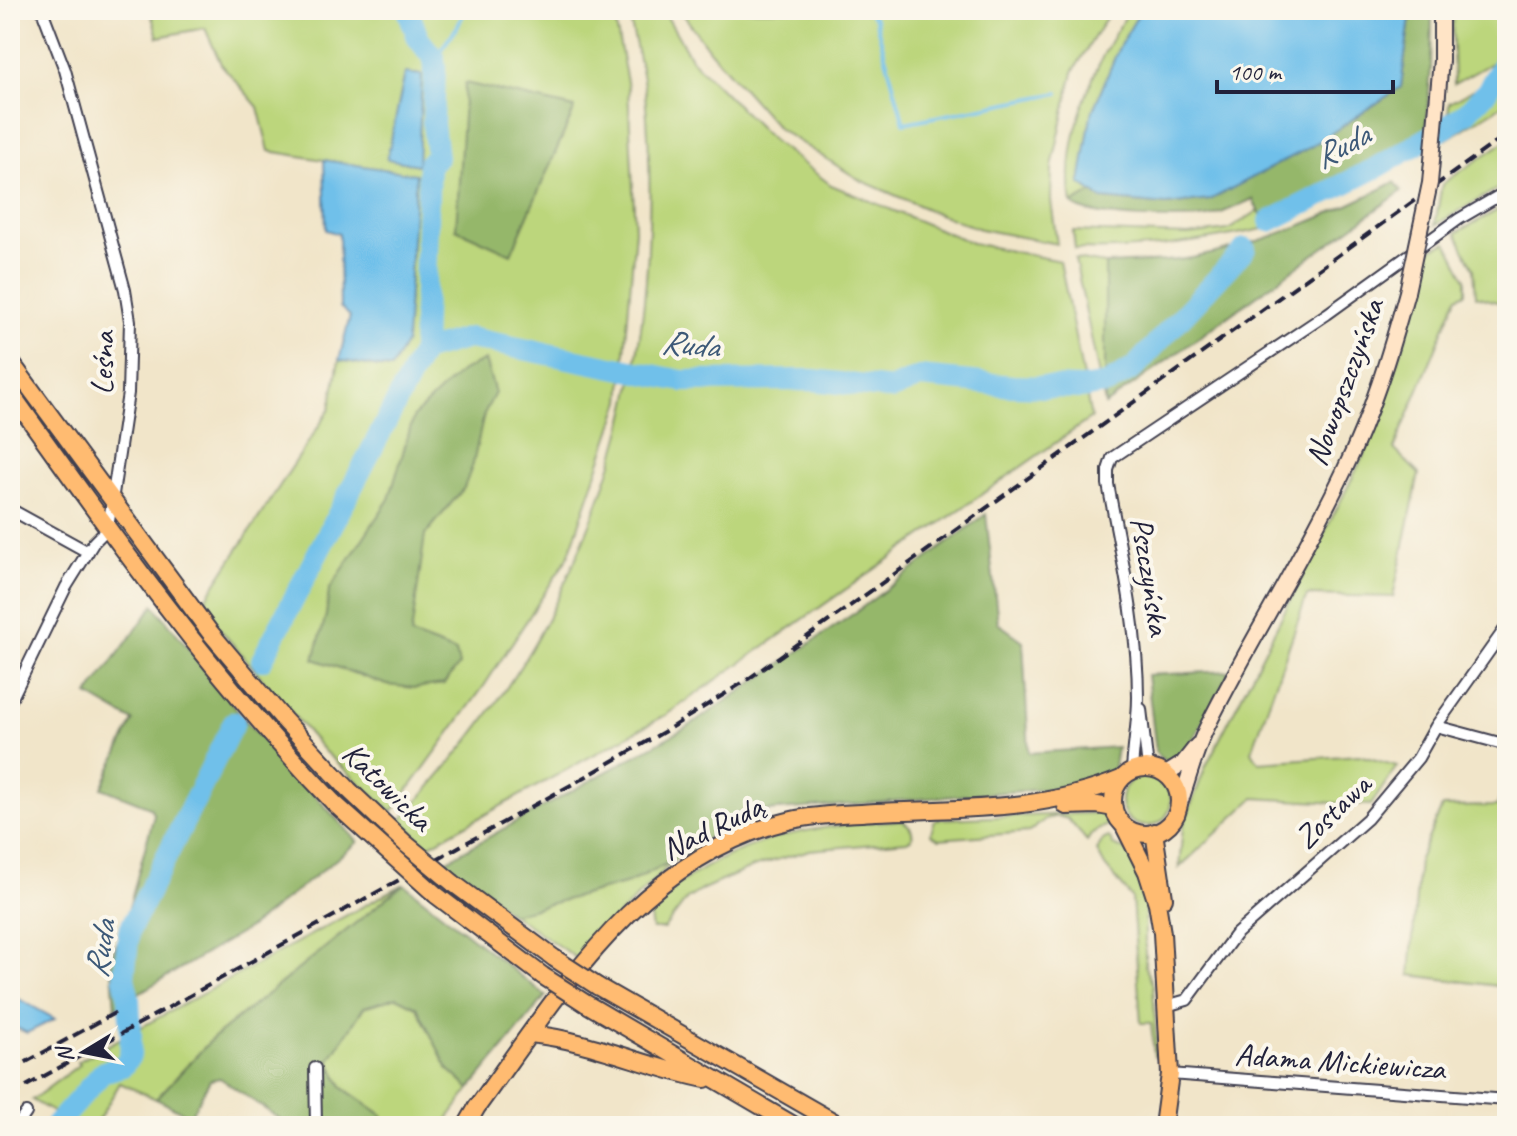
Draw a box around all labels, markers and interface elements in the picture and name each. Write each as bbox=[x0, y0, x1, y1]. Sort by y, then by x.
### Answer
scale bar bbox=[1217, 44, 1393, 94]
text: 100 m bbox=[1229, 57, 1283, 87]
water label: Ruda bbox=[1306, 112, 1379, 178]
street label: Nowopszczyńska bbox=[1295, 291, 1394, 471]
water label: Ruda bbox=[660, 320, 723, 368]
street label: Leśna bbox=[81, 329, 124, 395]
street label: Pszczyńska bbox=[1121, 514, 1180, 640]
street label: Katowicka bbox=[334, 733, 443, 841]
street label: Zostawa bbox=[1285, 763, 1381, 858]
street label: Nad Rudą bbox=[655, 785, 771, 870]
water label: Ruda bbox=[74, 914, 126, 981]
north arrow bbox=[44, 1012, 124, 1092]
street label: Adama Mickiewicza bbox=[1233, 1034, 1448, 1089]
text: N bbox=[50, 1043, 80, 1064]

